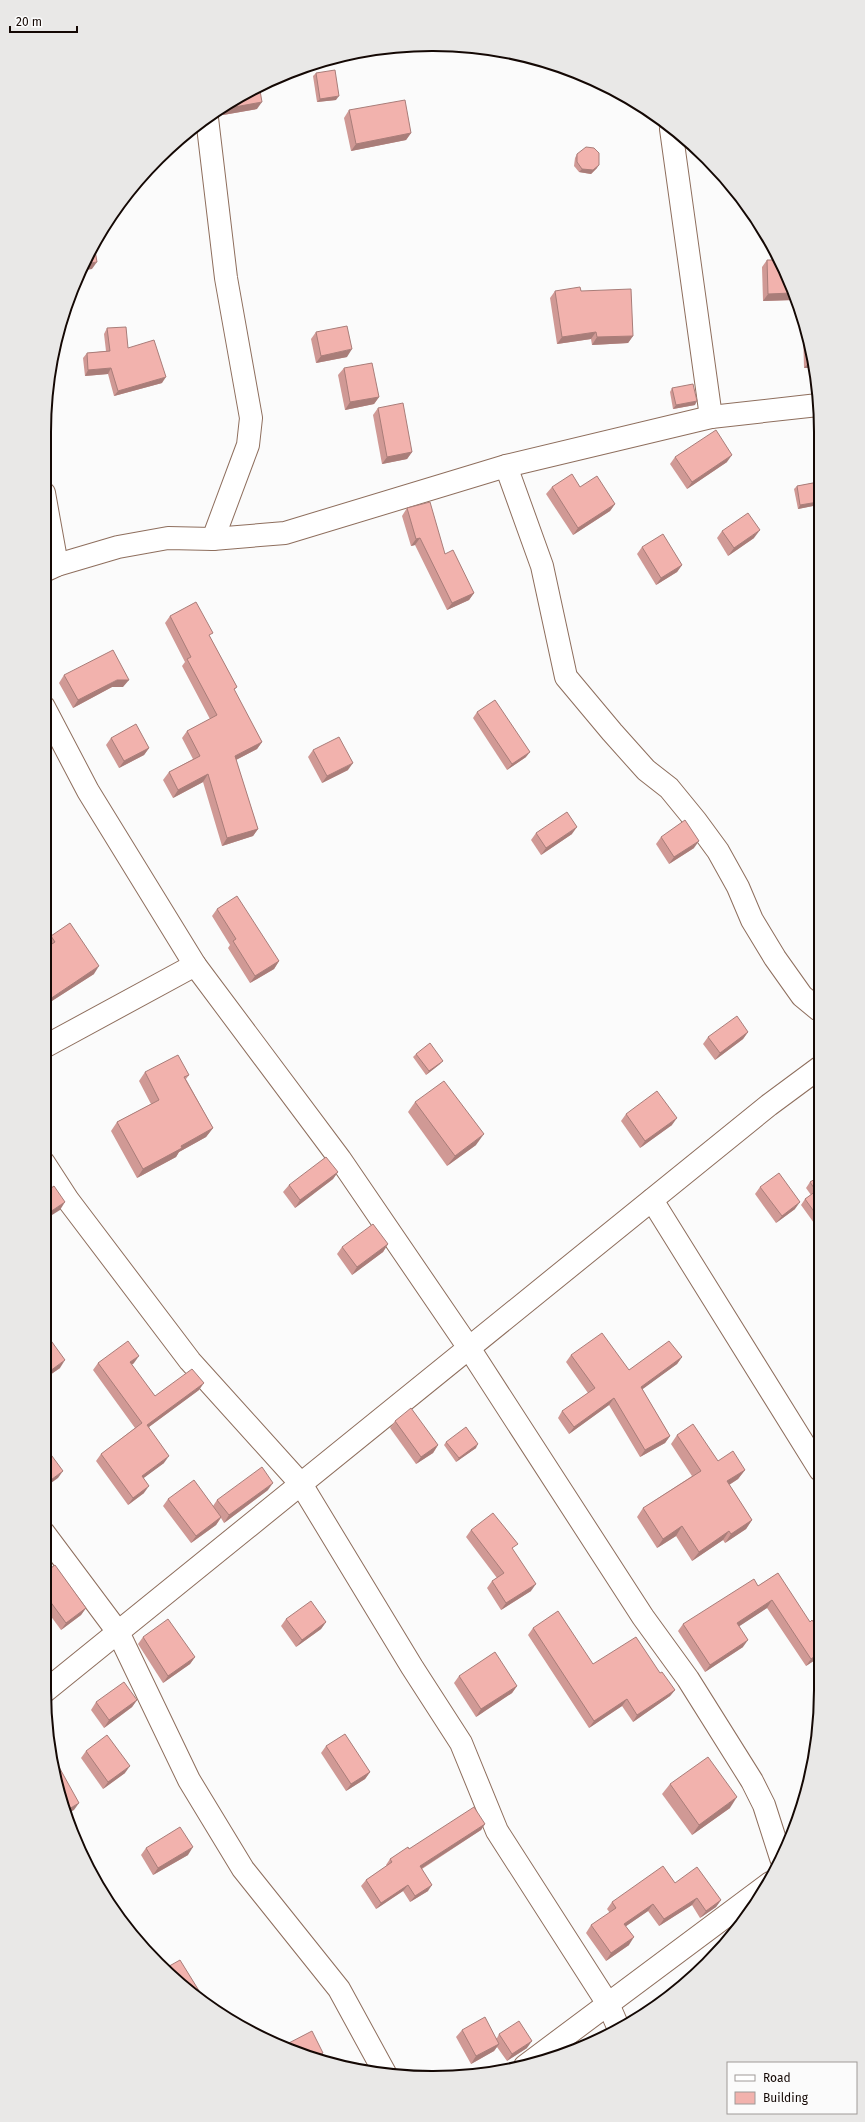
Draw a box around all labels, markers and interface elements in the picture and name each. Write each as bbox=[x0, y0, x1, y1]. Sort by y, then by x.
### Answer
scale bar bbox=[10, 8, 77, 34]
text: 20 m bbox=[16, 15, 42, 29]
legend bbox=[727, 2062, 857, 2114]
text: Road bbox=[763, 2071, 791, 2085]
text: Building bbox=[763, 2091, 809, 2105]

